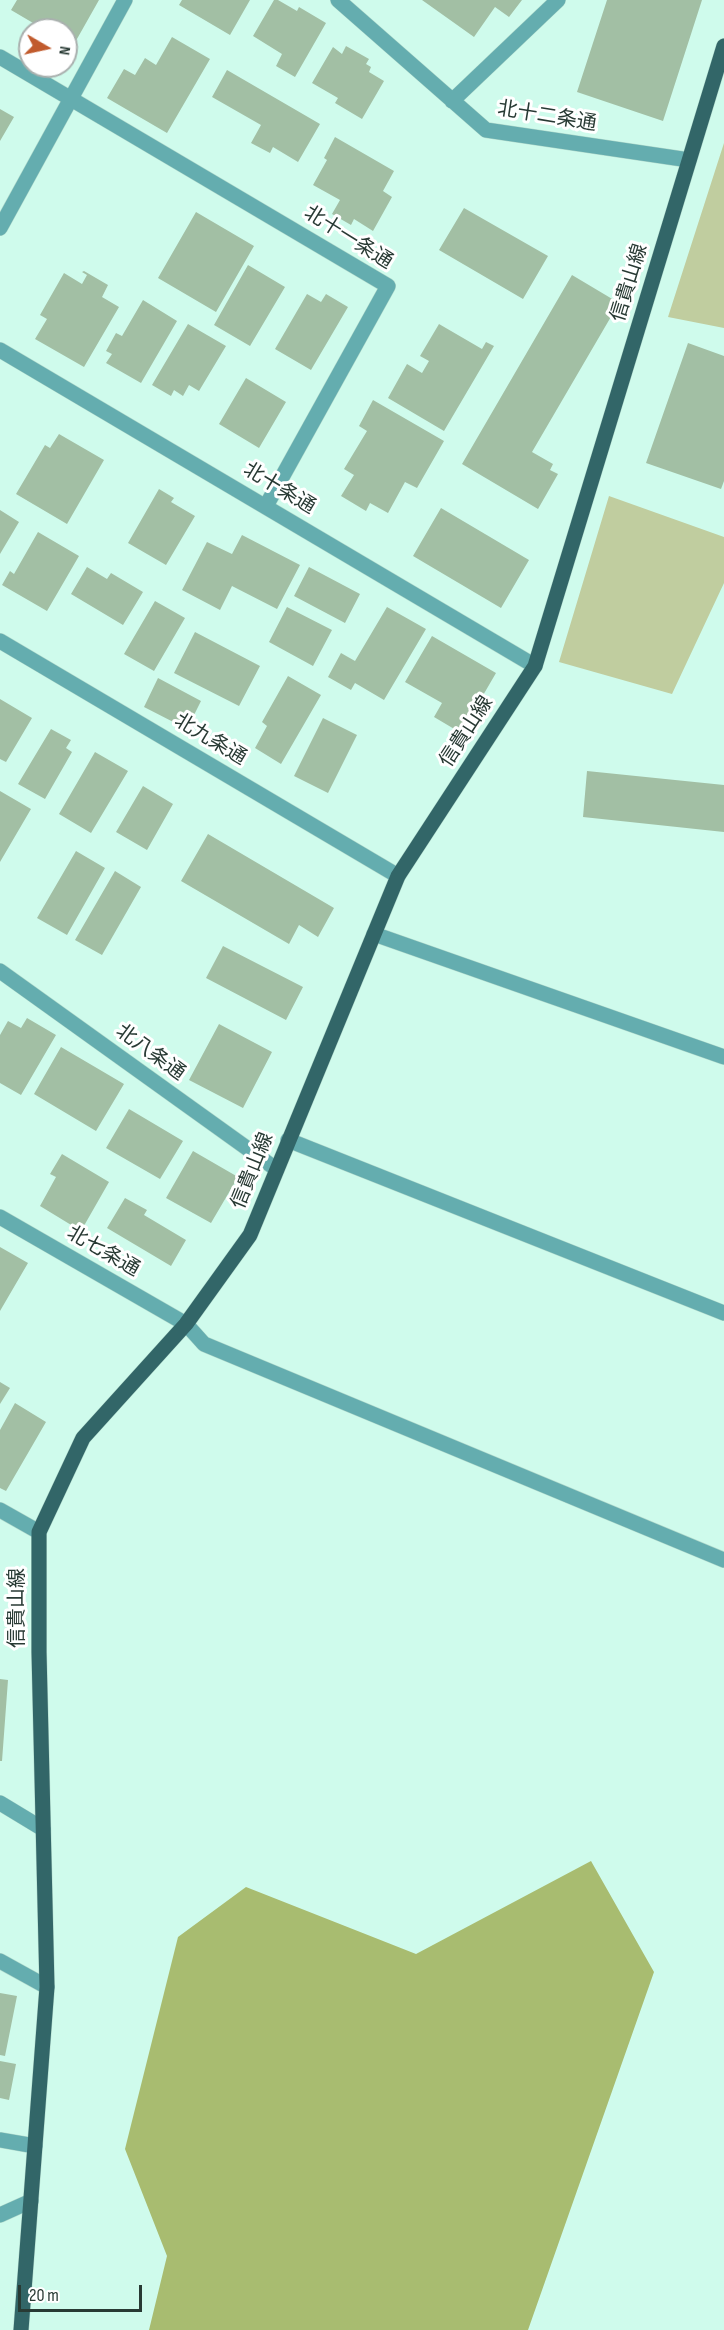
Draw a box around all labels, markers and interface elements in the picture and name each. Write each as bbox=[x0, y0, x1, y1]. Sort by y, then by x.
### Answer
north arrow bbox=[18, 18, 78, 78]
text: N bbox=[54, 45, 74, 56]
street label: 北十二条通 bbox=[496, 97, 598, 137]
street label: 北十一条通 bbox=[299, 201, 397, 275]
street label: 信貴山線 bbox=[607, 241, 653, 325]
street label: 北十条通 bbox=[239, 458, 319, 520]
street label: 信貴山線 bbox=[435, 692, 499, 772]
street label: 北九条通 bbox=[170, 709, 250, 771]
street label: 北八条通 bbox=[111, 1020, 189, 1086]
street label: 信貴山線 bbox=[227, 1129, 279, 1213]
street label: 北七条通 bbox=[62, 1222, 144, 1282]
street label: 信貴山線 bbox=[6, 1568, 30, 1648]
scale bar bbox=[21, 2273, 146, 2311]
text: 20 m bbox=[29, 2285, 59, 2306]

